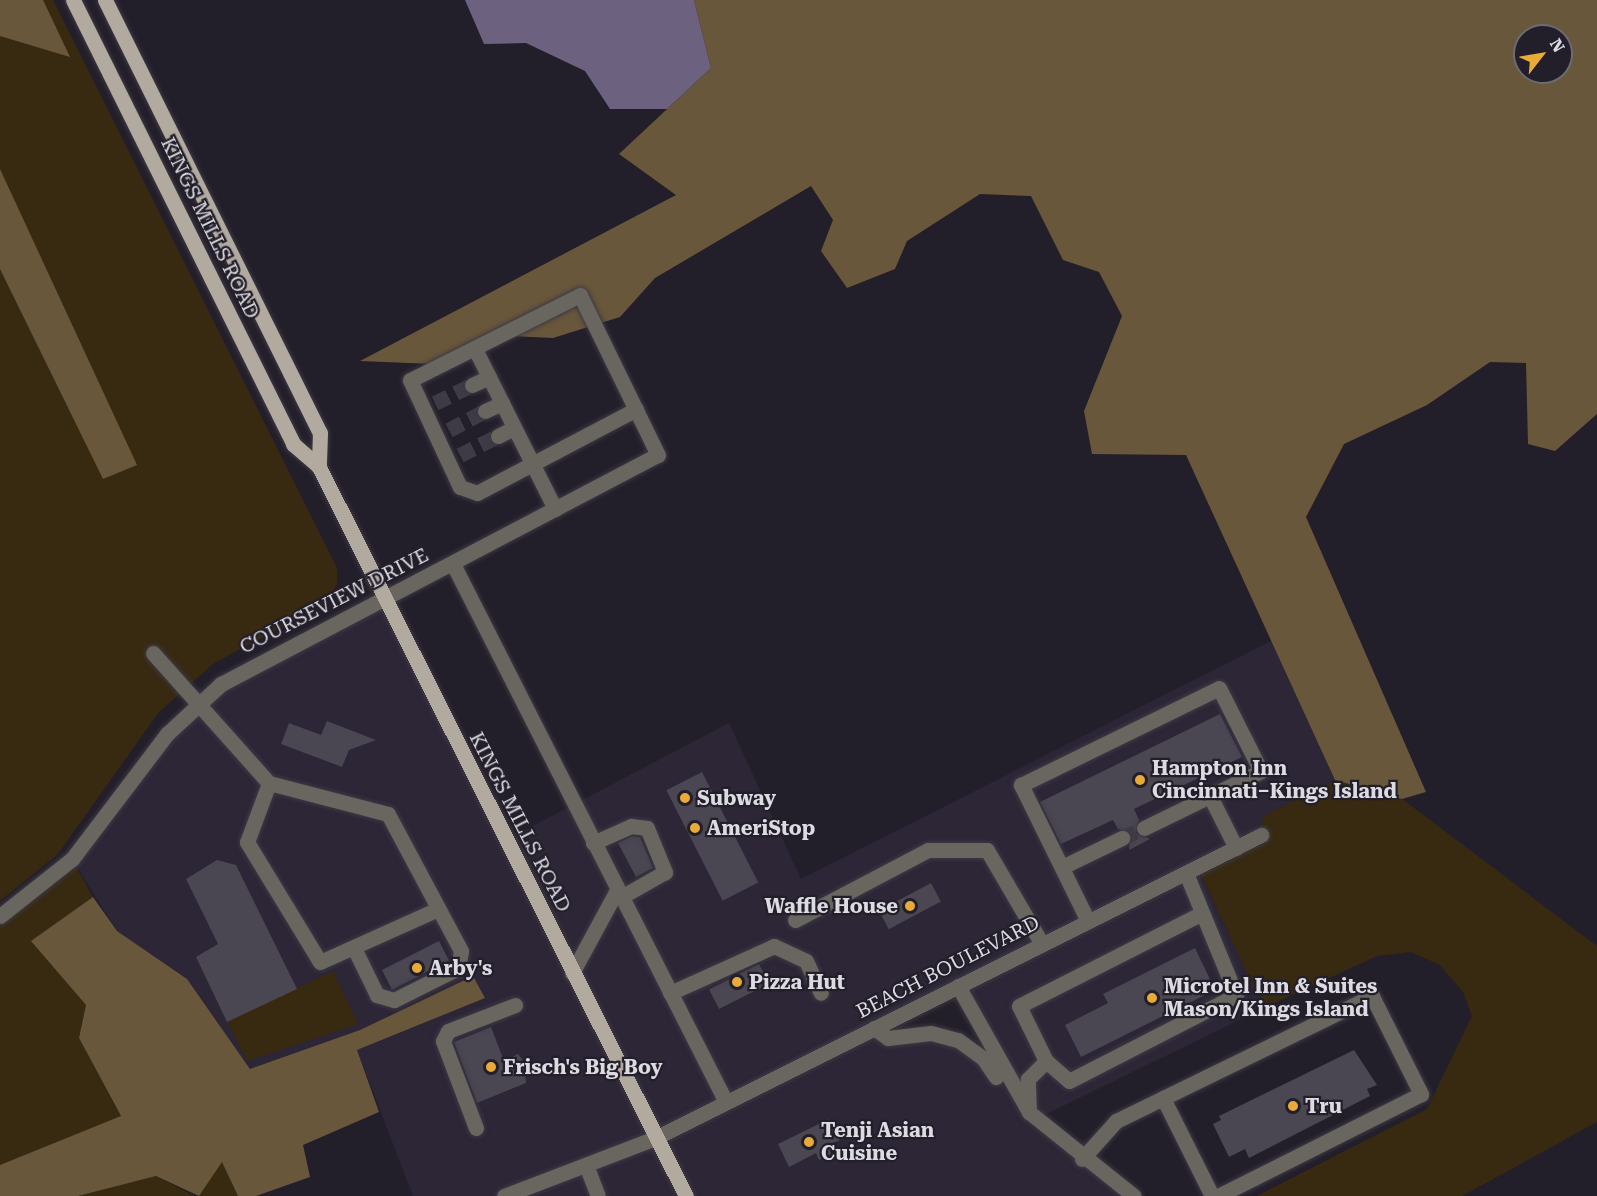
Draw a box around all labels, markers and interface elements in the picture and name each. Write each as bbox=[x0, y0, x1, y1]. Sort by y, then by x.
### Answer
north arrow bbox=[1513, 24, 1573, 84]
text: N bbox=[1546, 35, 1568, 56]
street label: KINGS MILLS ROAD bbox=[156, 133, 264, 323]
street label: COURSEVIEW DRIVE bbox=[236, 543, 432, 659]
street label: KINGS MILLS ROAD bbox=[464, 728, 576, 916]
place label: Hampton Inn Cincinnati–Kings Island bbox=[1152, 756, 1397, 803]
marker: Hampton Inn Cincinnati–Kings Island bbox=[1133, 773, 1147, 787]
place label: Subway bbox=[697, 786, 776, 810]
marker: Subway bbox=[678, 791, 692, 805]
place label: AmeriStop bbox=[707, 816, 815, 840]
marker: AmeriStop bbox=[688, 821, 702, 835]
place label: Waffle House bbox=[764, 894, 898, 918]
marker: Waffle House bbox=[903, 899, 917, 913]
street label: BEACH BOULEVARD bbox=[852, 910, 1044, 1024]
place label: Arby's bbox=[429, 956, 492, 980]
marker: Arby's bbox=[410, 961, 424, 975]
place label: Pizza Hut bbox=[749, 970, 845, 994]
marker: Pizza Hut bbox=[730, 975, 744, 989]
place label: Microtel Inn & Suites Mason/Kings Island bbox=[1164, 975, 1377, 1022]
marker: Microtel Inn & Suites Mason/Kings Island bbox=[1145, 991, 1159, 1005]
place label: Frisch's Big Boy bbox=[503, 1055, 662, 1079]
marker: Frisch's Big Boy bbox=[484, 1060, 498, 1074]
place label: Tru bbox=[1305, 1094, 1342, 1118]
marker: Tru bbox=[1286, 1099, 1300, 1113]
place label: Tenji Asian Cuisine bbox=[821, 1118, 934, 1165]
marker: Tenji Asian Cuisine bbox=[802, 1135, 816, 1149]

